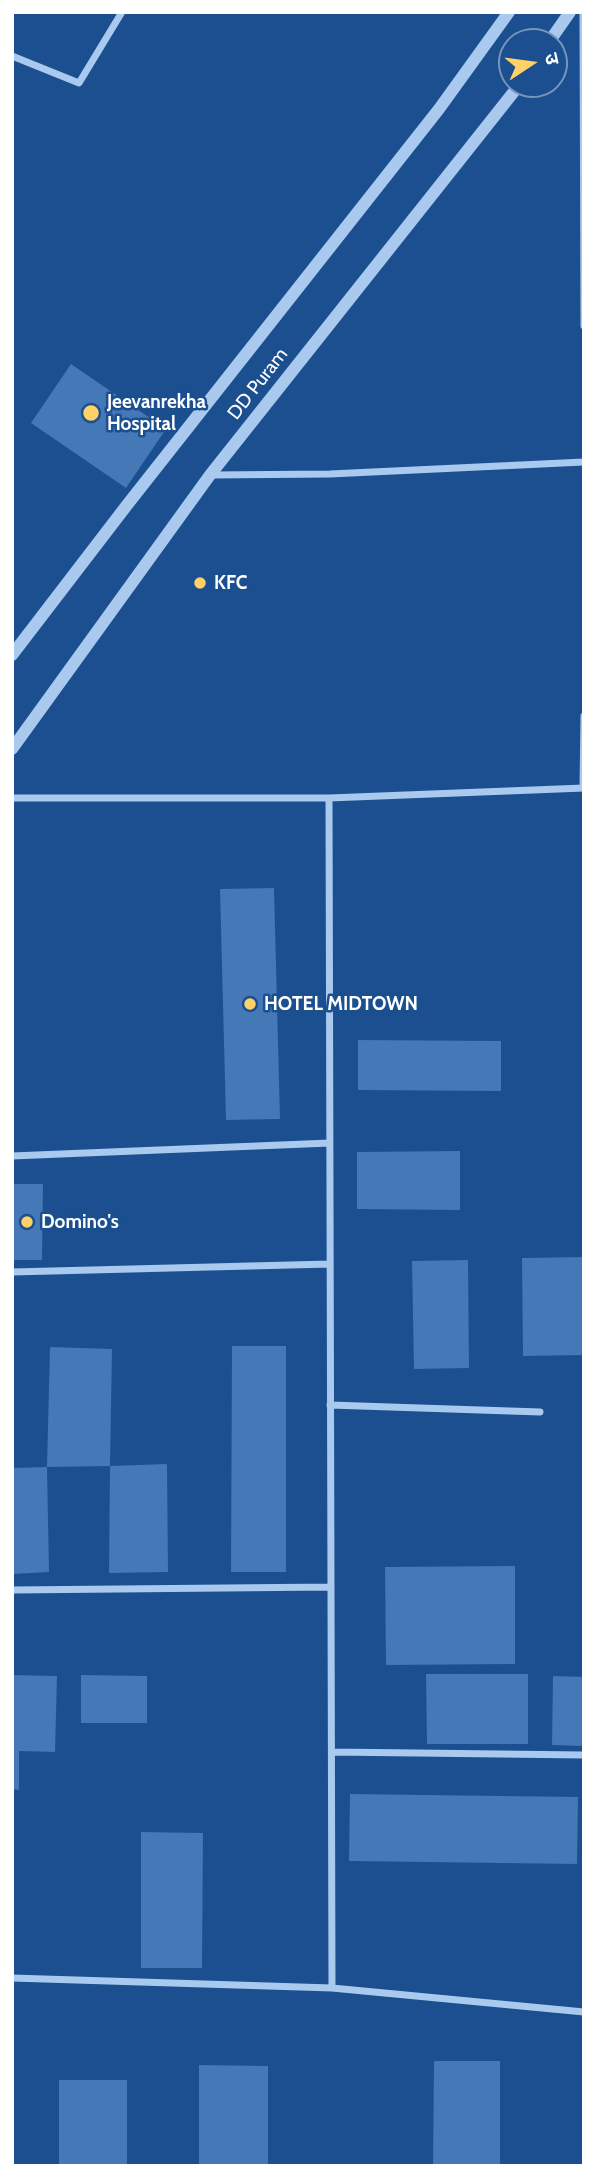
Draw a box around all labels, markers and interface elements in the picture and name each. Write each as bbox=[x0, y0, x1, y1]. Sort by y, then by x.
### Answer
north arrow bbox=[498, 28, 568, 98]
text: उ bbox=[540, 51, 564, 67]
street label: DD Puram bbox=[223, 344, 293, 424]
place label: Jeevanrekha Hospital bbox=[107, 391, 206, 435]
marker: Jeevanrekha Hospital bbox=[81, 403, 101, 423]
place label: KFC bbox=[214, 572, 247, 594]
marker: KFC bbox=[192, 575, 208, 591]
place label: HOTEL MIDTOWN bbox=[264, 993, 418, 1015]
marker: HOTEL MIDTOWN bbox=[242, 996, 258, 1012]
place label: Domino's bbox=[41, 1211, 119, 1233]
marker: Domino's bbox=[19, 1214, 35, 1230]

